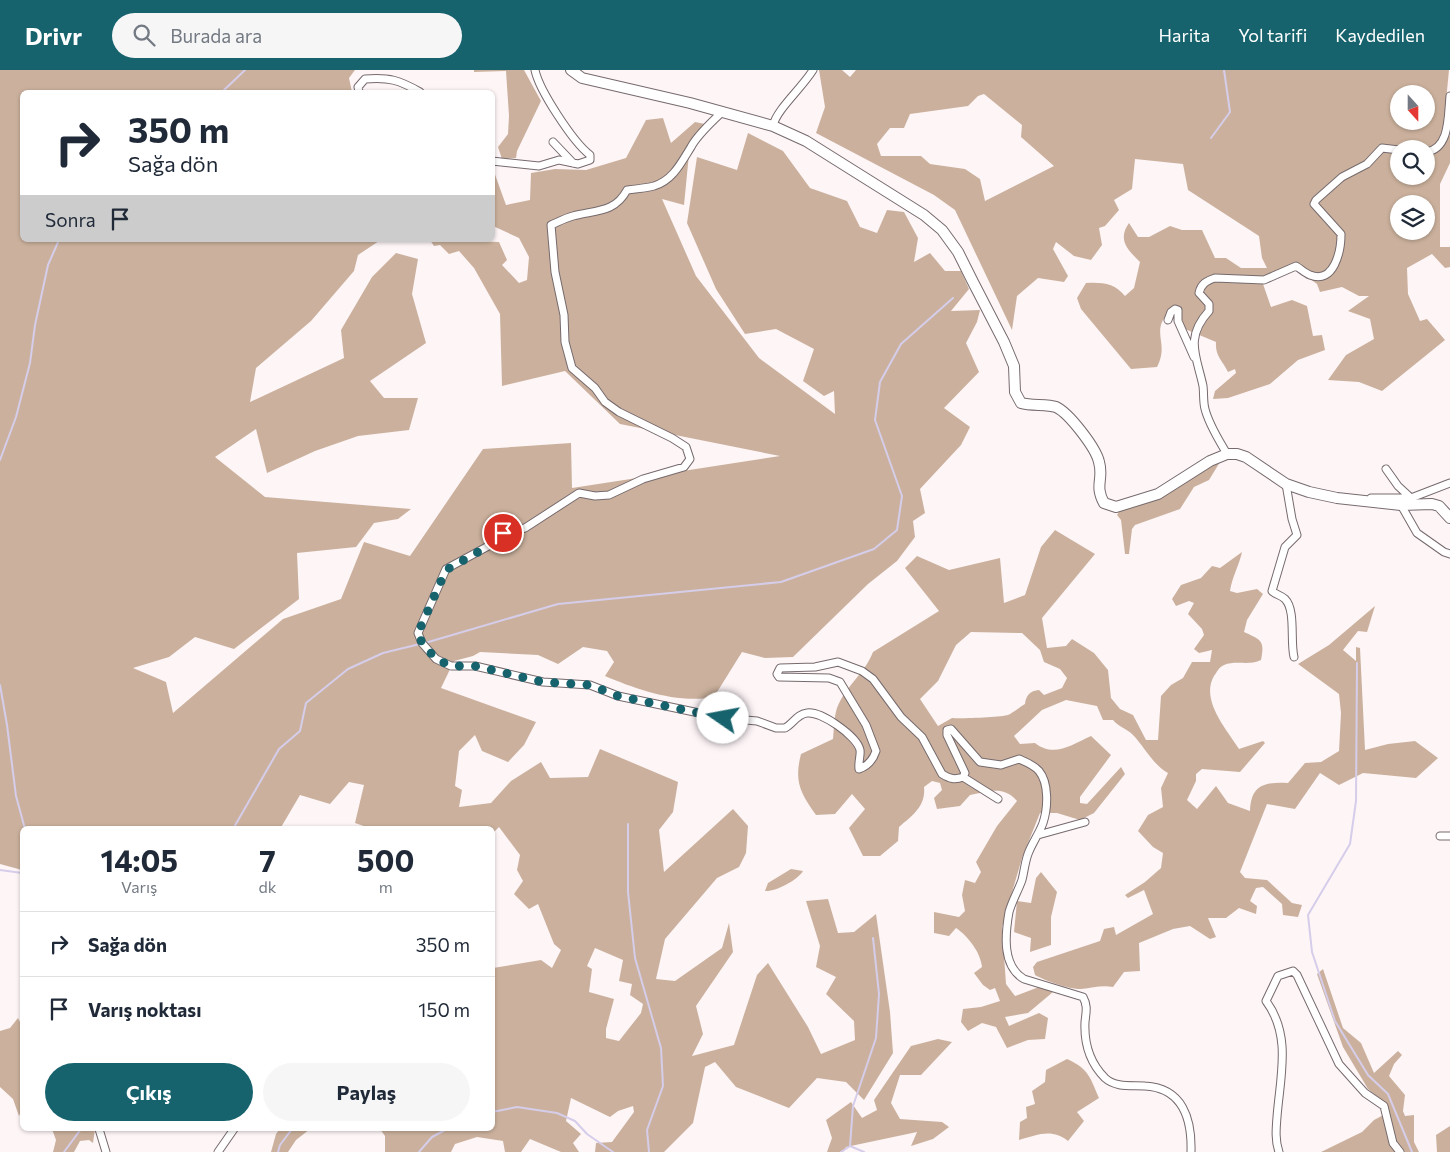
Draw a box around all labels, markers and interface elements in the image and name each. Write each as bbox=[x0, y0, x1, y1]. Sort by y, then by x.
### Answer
search box bbox=[112, 13, 462, 58]
text: Drivr bbox=[25, 21, 82, 50]
icon: search bbox=[130, 21, 158, 49]
text: Burada ara bbox=[170, 24, 262, 47]
text: Harita bbox=[1159, 24, 1210, 46]
text: Yol tarifi bbox=[1238, 24, 1307, 46]
text: Kaydedilen bbox=[1335, 24, 1425, 46]
north arrow bbox=[1390, 85, 1435, 130]
map controls bbox=[1390, 85, 1435, 240]
text: 350 m bbox=[128, 107, 229, 150]
icon: right bbox=[45, 110, 110, 175]
button: search bbox=[1390, 140, 1435, 185]
text: Sağa dön bbox=[128, 150, 218, 177]
button: layers bbox=[1390, 195, 1435, 240]
icon: arrive bbox=[106, 205, 134, 233]
text: Sonra bbox=[45, 208, 96, 231]
pin bbox=[482, 512, 524, 554]
icon: arrive bbox=[489, 519, 517, 547]
position arrow bbox=[696, 691, 748, 743]
text: 14:05 bbox=[101, 841, 178, 878]
text: 7 bbox=[259, 841, 276, 878]
text: 500 bbox=[357, 841, 414, 878]
text: Varış bbox=[121, 877, 157, 896]
text: dk bbox=[259, 877, 276, 896]
text: m bbox=[379, 877, 393, 896]
icon: right bbox=[45, 930, 73, 958]
text: Sağa dön bbox=[88, 933, 167, 956]
text: 350 m bbox=[416, 933, 470, 956]
icon: arrive bbox=[45, 995, 73, 1023]
text: Varış noktası bbox=[88, 998, 201, 1021]
text: 150 m bbox=[418, 998, 470, 1021]
button: Çıkış bbox=[45, 1063, 253, 1121]
button: Paylaş bbox=[263, 1063, 470, 1121]

